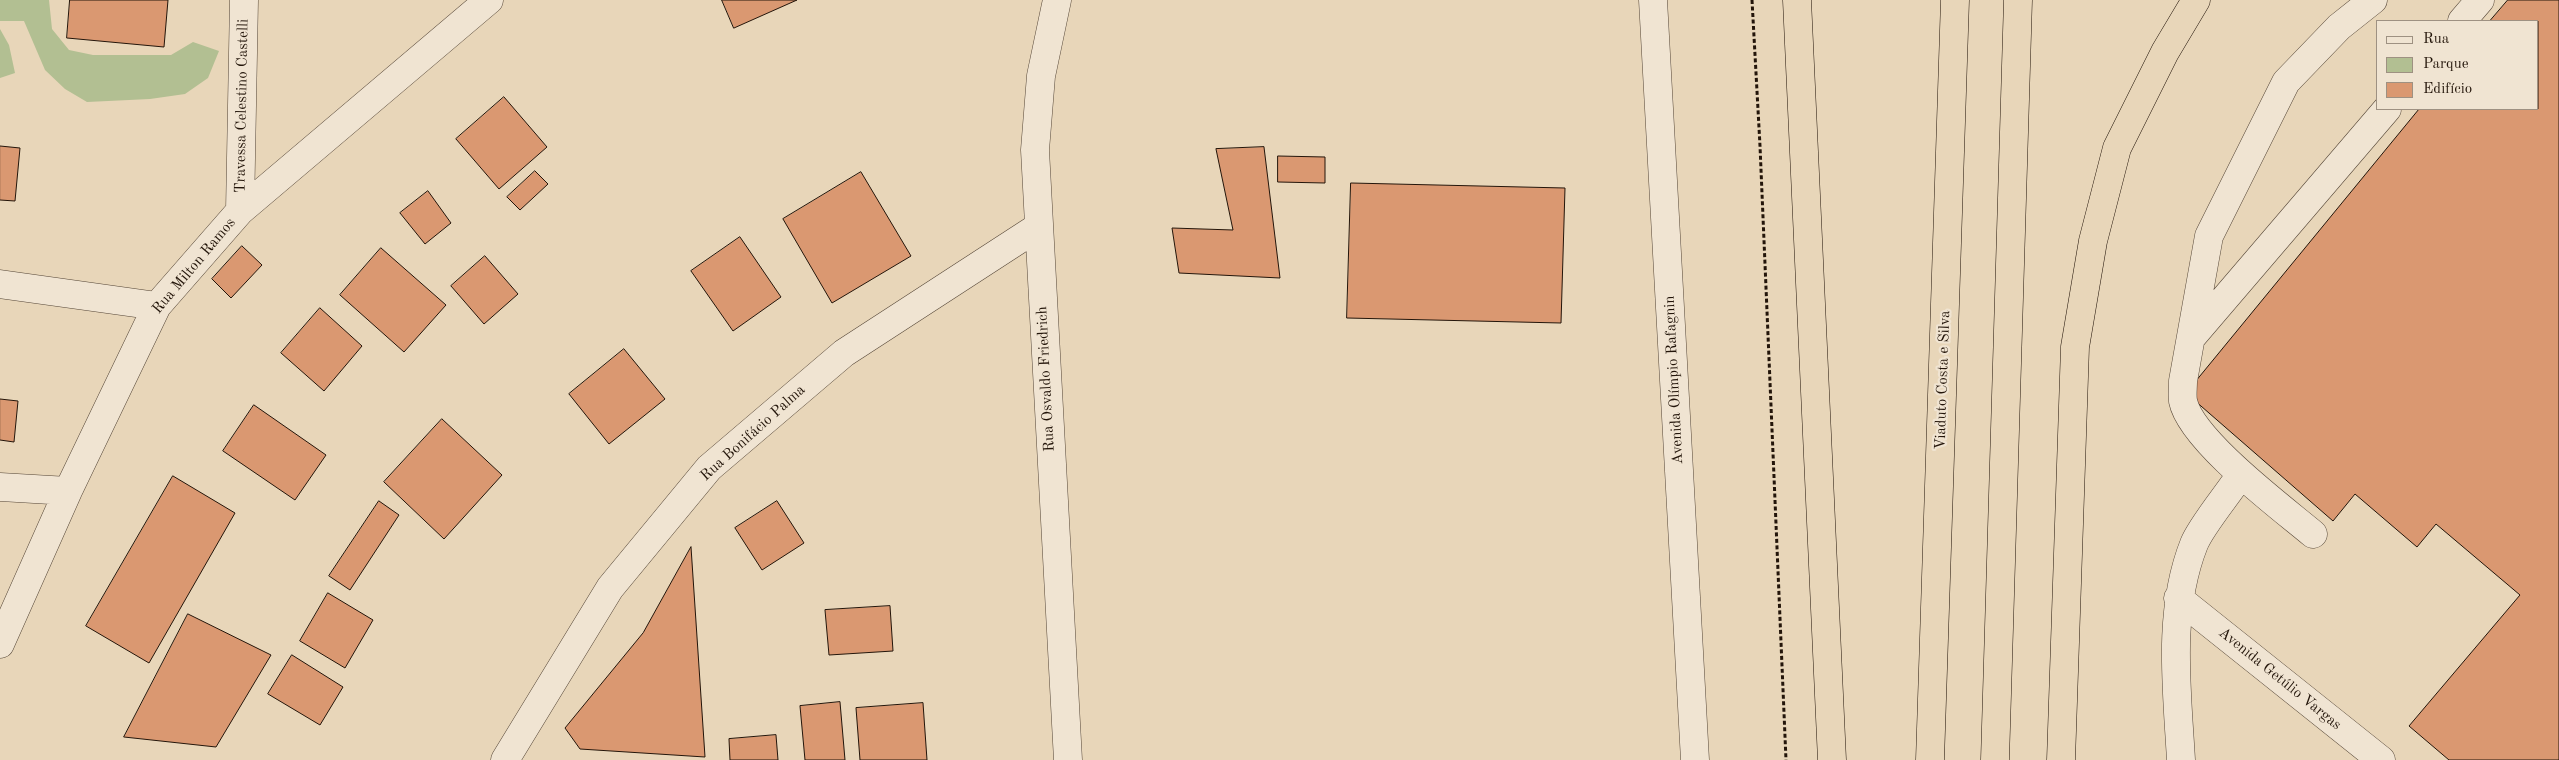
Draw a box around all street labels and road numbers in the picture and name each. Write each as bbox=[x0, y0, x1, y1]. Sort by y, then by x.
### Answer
street label: Travessa Celestino Castelli bbox=[231, 19, 253, 193]
street label: Rua Milton Ramos bbox=[149, 214, 239, 318]
street label: Avenida Olímpio Rafagnin bbox=[1661, 295, 1687, 465]
street label: Rua Osvaldo Friedrich bbox=[1033, 306, 1059, 452]
street label: Viaduto Costa e Silva bbox=[1932, 310, 1954, 450]
street label: Rua Bonifácio Palma bbox=[697, 381, 809, 485]
street label: Avenida Getúlio Vargas bbox=[2215, 624, 2345, 734]

